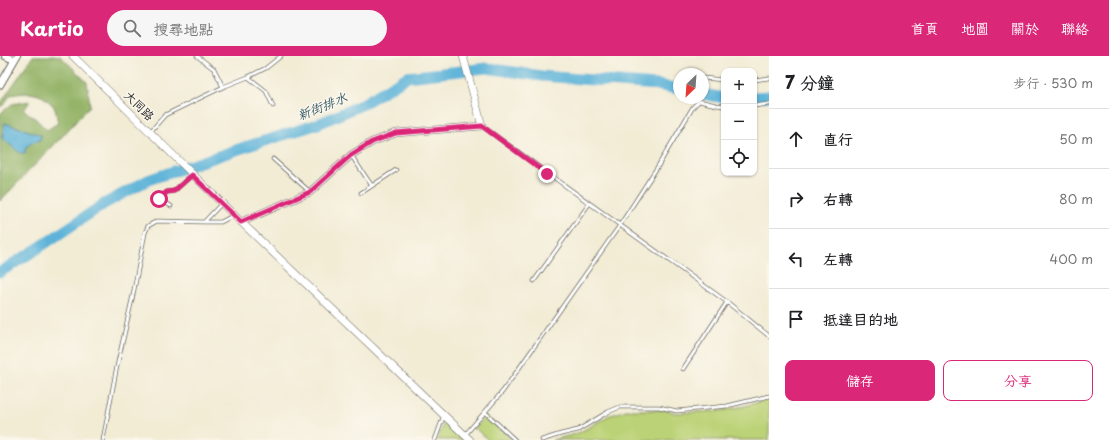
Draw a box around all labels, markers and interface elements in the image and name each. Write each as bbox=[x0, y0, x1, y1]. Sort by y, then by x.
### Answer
search box bbox=[107, 10, 387, 46]
text: Kartio bbox=[20, 14, 83, 42]
icon: search bbox=[121, 17, 143, 39]
text: 搜尋地點 bbox=[153, 17, 213, 40]
text: 首頁 bbox=[911, 18, 939, 39]
text: 地圖 bbox=[961, 18, 989, 39]
text: 關於 bbox=[1011, 18, 1039, 39]
text: 聯絡 bbox=[1061, 18, 1089, 39]
north arrow bbox=[673, 68, 709, 104]
map controls bbox=[721, 68, 757, 176]
button: + bbox=[721, 68, 757, 104]
text: 7 分鐘 bbox=[785, 69, 834, 95]
text: 步行 · 530 m bbox=[1013, 73, 1093, 92]
street label: 大同路 bbox=[121, 86, 159, 124]
water label: 新街排水 bbox=[294, 87, 350, 124]
button: − bbox=[721, 104, 757, 140]
text: 直行 bbox=[823, 127, 853, 150]
icon: ahead bbox=[785, 128, 807, 150]
text: 50 m bbox=[1059, 129, 1093, 148]
button: locate bbox=[721, 140, 757, 176]
route end bbox=[538, 165, 556, 183]
text: 右轉 bbox=[823, 187, 853, 210]
icon: right bbox=[785, 188, 807, 210]
text: 80 m bbox=[1059, 189, 1093, 208]
route start bbox=[150, 190, 168, 208]
text: 左轉 bbox=[823, 247, 853, 270]
icon: left bbox=[785, 248, 807, 270]
text: 400 m bbox=[1050, 249, 1093, 268]
text: 抵達目的地 bbox=[823, 307, 898, 330]
icon: arrive bbox=[785, 308, 807, 330]
button: 儲存 bbox=[785, 360, 935, 401]
button: 分享 bbox=[943, 360, 1093, 401]

